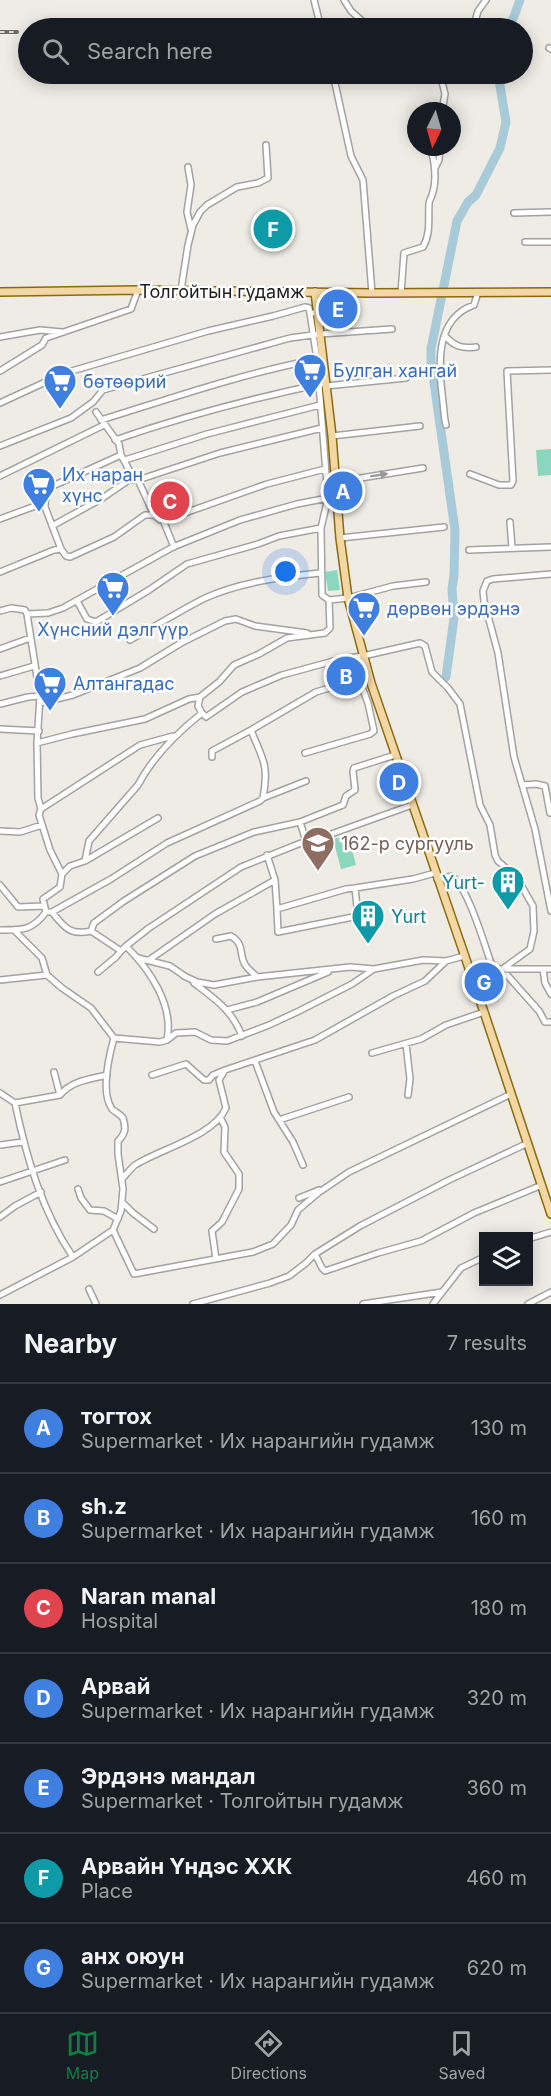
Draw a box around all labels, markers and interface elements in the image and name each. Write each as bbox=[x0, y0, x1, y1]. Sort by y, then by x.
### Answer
search box bbox=[18, 18, 533, 84]
icon: search bbox=[39, 35, 72, 68]
text: Search here bbox=[87, 38, 213, 64]
north arrow bbox=[407, 102, 461, 156]
pin: F bbox=[254, 206, 292, 252]
street label: Толгойтын гудамж bbox=[139, 281, 305, 302]
pin: E bbox=[318, 286, 358, 332]
supermarket icon: Булган хангай bbox=[292, 352, 328, 399]
place label: Булган хангай bbox=[333, 360, 457, 381]
supermarket icon: бөтөөрий bbox=[42, 363, 78, 410]
place label: бөтөөрий bbox=[83, 371, 166, 392]
place label: Их наран хүнс bbox=[62, 464, 143, 506]
supermarket icon: Их наран хүнс bbox=[21, 466, 57, 513]
pin: A bbox=[324, 468, 362, 514]
one-way arrow bbox=[370, 470, 389, 479]
pin: C bbox=[150, 478, 190, 524]
your location bbox=[271, 557, 300, 586]
supermarket icon: Хүнсний дэлгүүр bbox=[95, 570, 131, 617]
supermarket icon: дөрвөн эрдэнэ bbox=[346, 590, 382, 637]
place label: дөрвөн эрдэнэ bbox=[387, 598, 520, 619]
place label: Хүнсний дэлгүүр bbox=[37, 619, 189, 640]
pin: B bbox=[326, 654, 366, 698]
supermarket icon: Алтангадас bbox=[32, 665, 68, 712]
place label: Алтангадас bbox=[73, 673, 175, 694]
pin: D bbox=[380, 760, 418, 804]
school or university icon: 162-р сургууль bbox=[300, 825, 336, 872]
place label: 162-р сургууль bbox=[341, 833, 474, 854]
building icon: Yurt- bbox=[490, 864, 526, 911]
place label: Yurt- bbox=[442, 872, 485, 893]
building icon: Yurt bbox=[350, 898, 386, 945]
place label: Yurt bbox=[391, 906, 426, 927]
pin: G bbox=[464, 960, 504, 1004]
map controls bbox=[479, 1232, 533, 1286]
button: layers bbox=[479, 1232, 533, 1286]
text: Nearby bbox=[24, 1328, 117, 1359]
text: 7 results bbox=[447, 1331, 527, 1355]
text: тогтох bbox=[81, 1403, 152, 1429]
text: A bbox=[36, 1416, 51, 1440]
text: 130 m bbox=[471, 1416, 527, 1440]
text: Supermarket · Их нарангийн гудамж bbox=[81, 1429, 435, 1453]
text: sh.z bbox=[81, 1493, 127, 1519]
text: B bbox=[37, 1506, 50, 1530]
text: 160 m bbox=[471, 1506, 527, 1530]
text: Supermarket · Их нарангийн гудамж bbox=[81, 1519, 435, 1543]
text: Naran manal bbox=[81, 1583, 216, 1609]
text: C bbox=[36, 1596, 51, 1620]
text: 180 m bbox=[471, 1596, 527, 1620]
text: Hospital bbox=[81, 1609, 158, 1633]
text: Арвай bbox=[81, 1673, 150, 1699]
text: D bbox=[36, 1686, 51, 1710]
text: 320 m bbox=[467, 1686, 527, 1710]
text: Supermarket · Их нарангийн гудамж bbox=[81, 1699, 435, 1723]
text: Эрдэнэ мандал bbox=[81, 1763, 256, 1789]
text: E bbox=[37, 1776, 50, 1800]
text: 360 m bbox=[466, 1776, 527, 1800]
text: Supermarket · Толгойтын гудамж bbox=[81, 1789, 403, 1813]
text: Арвайн Үндэс ХХК bbox=[81, 1853, 292, 1879]
text: F bbox=[38, 1866, 49, 1890]
text: 460 m bbox=[466, 1866, 527, 1890]
text: Place bbox=[81, 1879, 133, 1903]
text: анх оюун bbox=[81, 1943, 185, 1969]
text: G bbox=[36, 1956, 51, 1980]
text: 620 m bbox=[467, 1956, 527, 1980]
text: Supermarket · Их нарангийн гудамж bbox=[81, 1969, 435, 1993]
tab: Map bbox=[66, 2027, 99, 2083]
tab: Directions bbox=[231, 2027, 307, 2083]
tab: Saved bbox=[438, 2027, 485, 2083]

